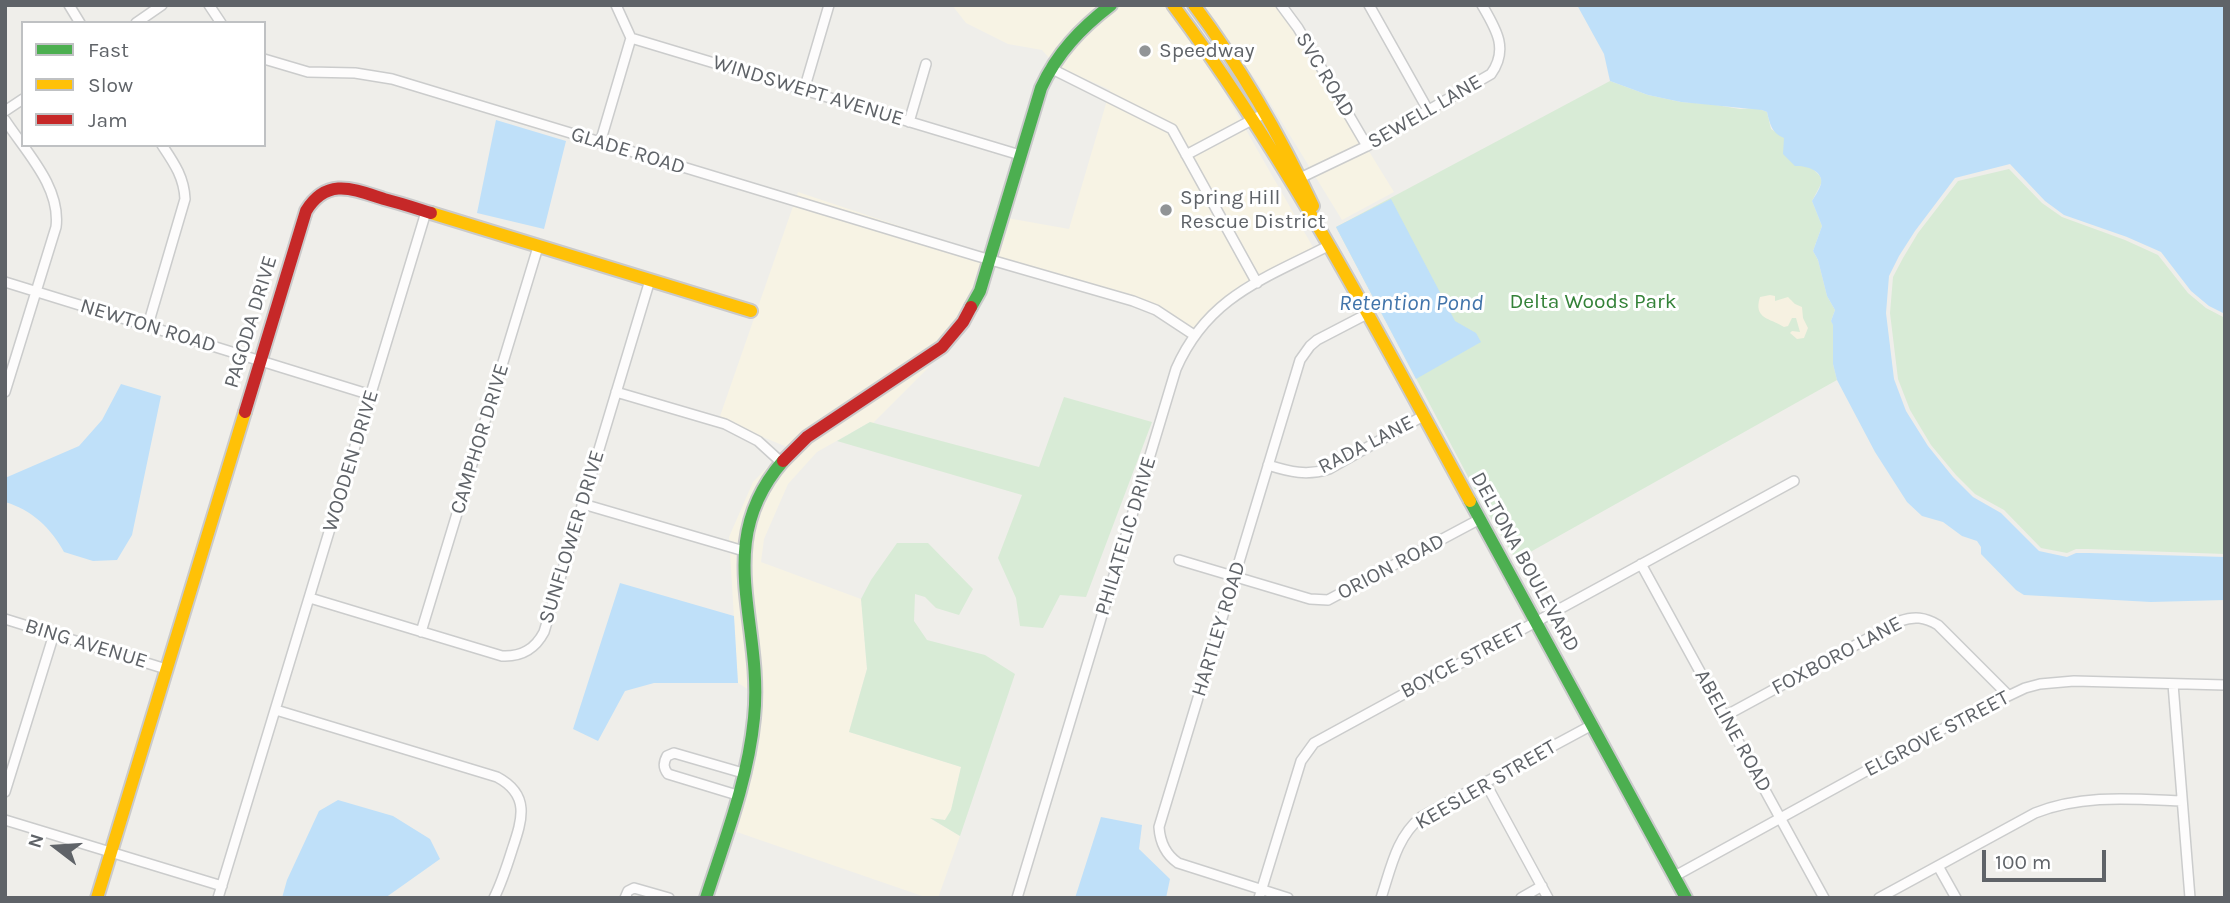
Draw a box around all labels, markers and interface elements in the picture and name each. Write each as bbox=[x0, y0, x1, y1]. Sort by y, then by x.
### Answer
legend bbox=[21, 21, 266, 147]
street label: SVC ROAD bbox=[1290, 28, 1360, 122]
text: Fast bbox=[88, 38, 129, 62]
place label: Speedway bbox=[1159, 38, 1255, 64]
marker: Speedway bbox=[1137, 43, 1153, 59]
street label: WINDSWEPT AVENUE bbox=[710, 50, 906, 132]
street label: SEWELL LANE bbox=[1363, 69, 1487, 155]
text: Slow bbox=[88, 73, 133, 97]
text: Jam bbox=[88, 108, 128, 132]
street label: GLADE ROAD bbox=[568, 122, 688, 180]
place label: Spring Hill Rescue District bbox=[1180, 185, 1326, 235]
marker: Spring Hill Rescue District bbox=[1158, 202, 1174, 218]
street label: PAGODA DRIVE bbox=[219, 253, 283, 391]
water label: Retention Pond bbox=[1339, 289, 1483, 317]
park label: Delta Woods Park bbox=[1509, 289, 1677, 315]
street label: NEWTON ROAD bbox=[77, 293, 219, 359]
street label: CAMPHOR DRIVE bbox=[445, 361, 515, 517]
street label: WOODEN DRIVE bbox=[317, 387, 385, 535]
street label: RADA LANE bbox=[1314, 410, 1418, 480]
street label: SUNFLOWER DRIVE bbox=[534, 447, 610, 627]
street label: PHILATELIC DRIVE bbox=[1090, 454, 1162, 618]
street label: DELTONA BOULEVARD bbox=[1465, 468, 1585, 656]
street label: ORION ROAD bbox=[1333, 528, 1449, 606]
street label: HARTLEY ROAD bbox=[1186, 558, 1252, 700]
street label: FOXBORO LANE bbox=[1768, 611, 1906, 701]
street label: BING AVENUE bbox=[22, 613, 150, 675]
street label: BOYCE STREET bbox=[1396, 618, 1530, 704]
street label: ABELINE ROAD bbox=[1689, 665, 1777, 797]
street label: ELGROVE STREET bbox=[1860, 685, 2014, 783]
street label: KEESLER STREET bbox=[1411, 734, 1561, 836]
north arrow bbox=[21, 812, 91, 882]
text: N bbox=[23, 831, 48, 851]
scale bar bbox=[1985, 836, 2109, 880]
text: 100 m bbox=[1995, 850, 2052, 874]

